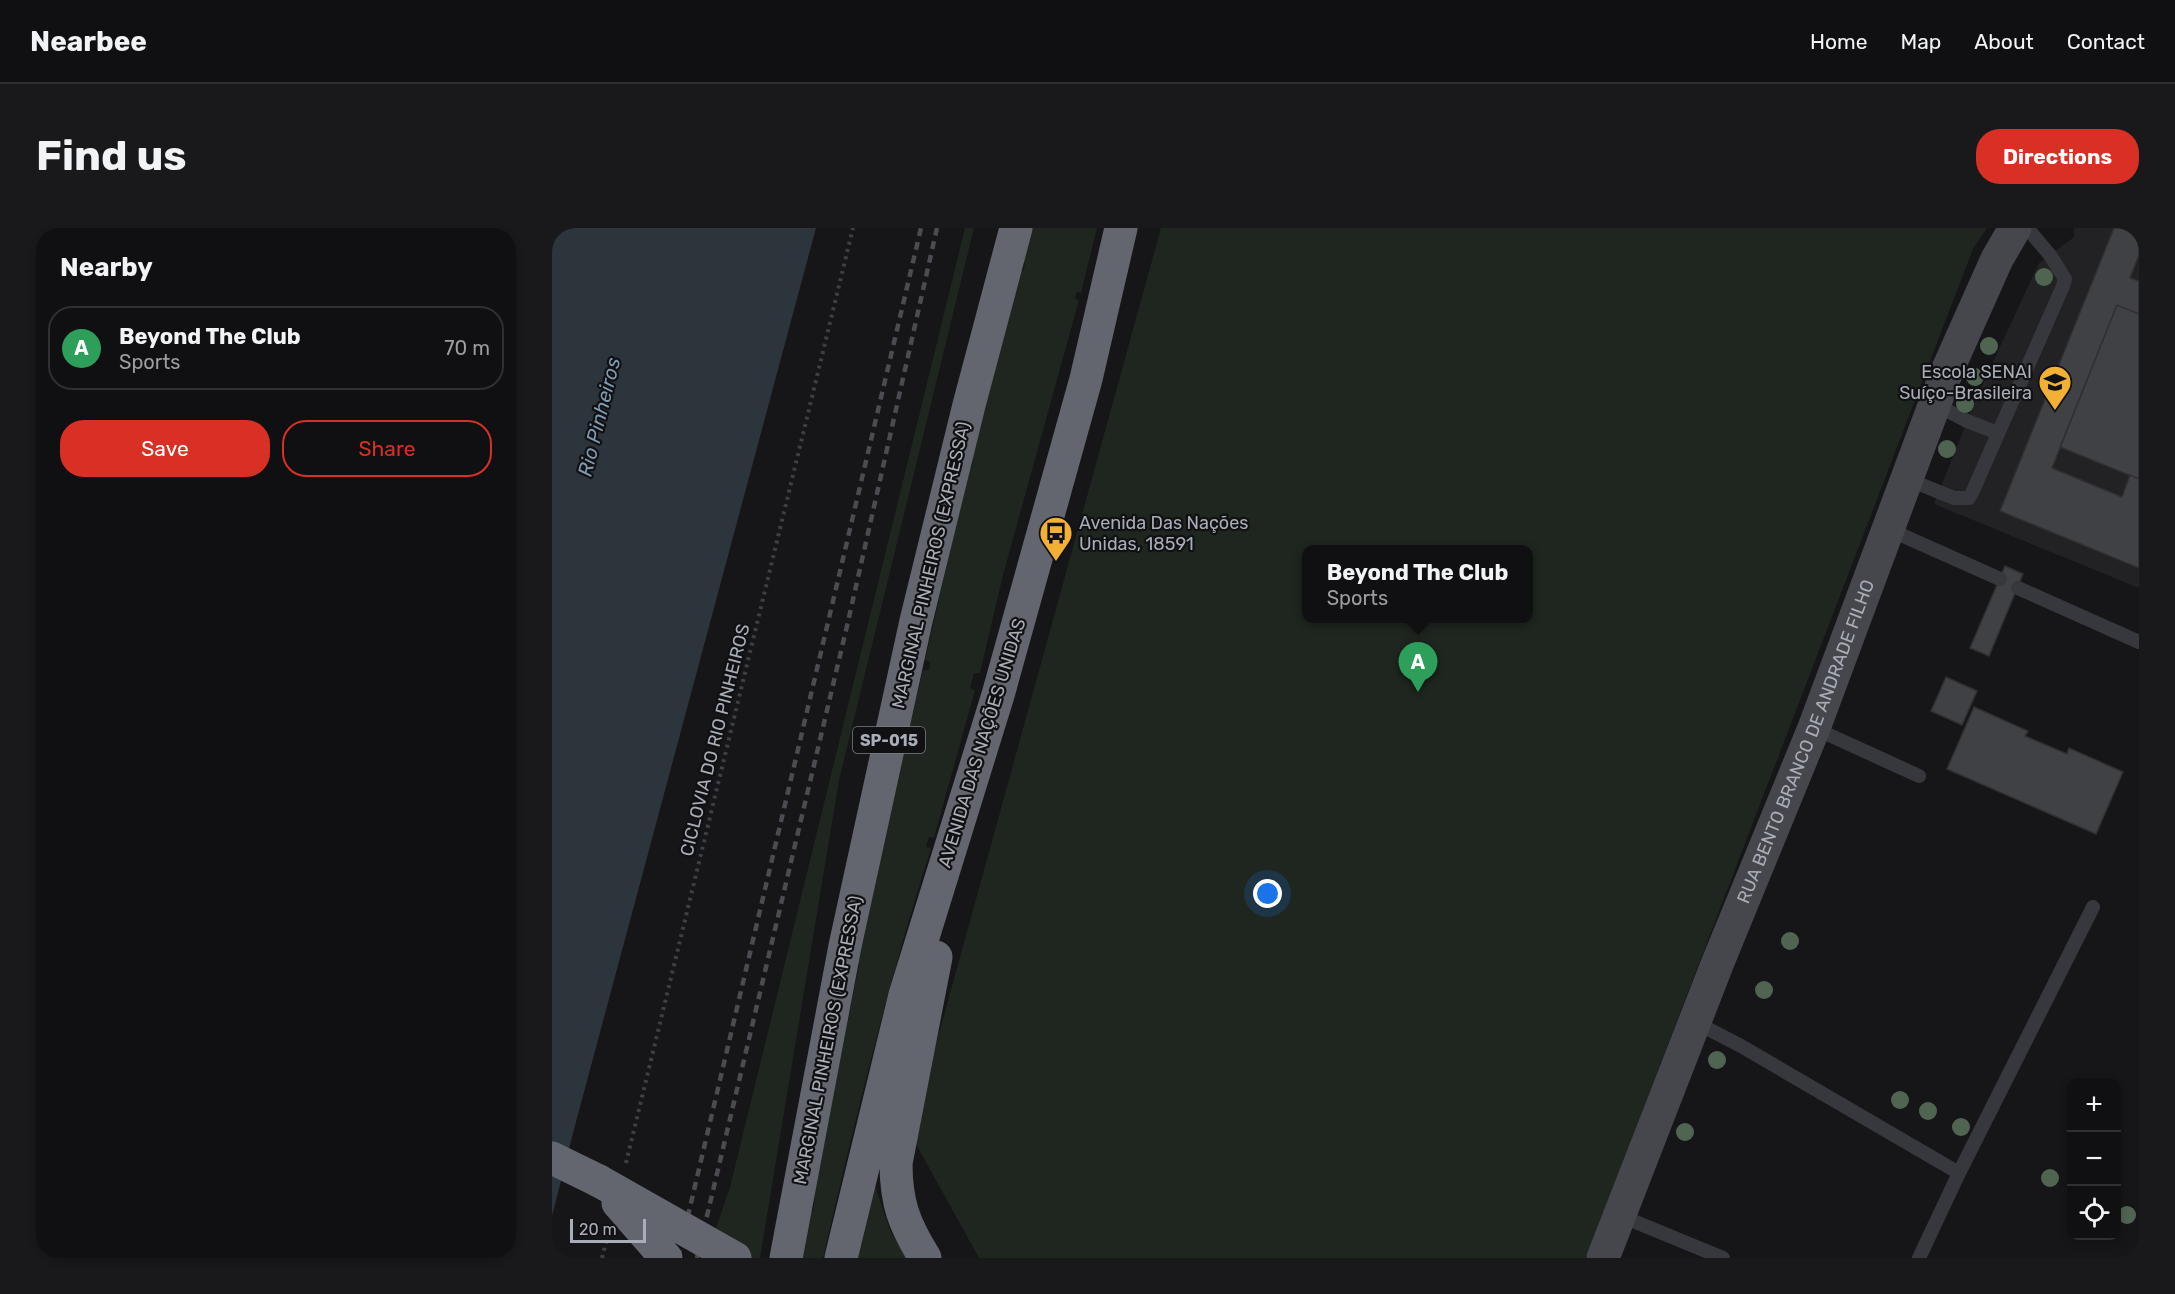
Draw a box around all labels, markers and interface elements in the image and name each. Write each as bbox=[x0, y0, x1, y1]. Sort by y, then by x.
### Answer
text: Nearbee bbox=[30, 25, 147, 58]
text: Home bbox=[1810, 29, 1867, 54]
text: Map bbox=[1900, 29, 1941, 54]
text: About bbox=[1974, 29, 2034, 54]
text: Contact bbox=[2067, 29, 2145, 54]
button: Directions bbox=[1976, 129, 2139, 184]
text: Find us bbox=[36, 131, 187, 181]
text: Nearby bbox=[60, 252, 153, 283]
text: Beyond The Club bbox=[119, 323, 301, 350]
text: A bbox=[74, 336, 89, 360]
text: 70 m bbox=[444, 336, 490, 360]
text: Sports bbox=[119, 350, 180, 374]
water label: Rio Pinheiros bbox=[573, 355, 625, 479]
place label: Escola SENAI Suíço-Brasileira bbox=[1899, 361, 2032, 404]
school or university icon: Escola SENAI Suíço-Brasileira bbox=[2037, 364, 2073, 411]
street label: MARGINAL PINHEIROS (EXPRESSA) bbox=[887, 419, 975, 711]
button: Save bbox=[60, 420, 270, 477]
button: Share bbox=[282, 420, 492, 477]
place label: Avenida Das Nações Unidas, 18591 bbox=[1079, 512, 1248, 555]
bus stop icon: Avenida Das Nações Unidas, 18591 bbox=[1038, 515, 1074, 562]
popup bbox=[1302, 545, 1533, 623]
text: Beyond The Club bbox=[1327, 559, 1508, 586]
street label: RUA BENTO BRANCO DE ANDRADE FILHO bbox=[1732, 577, 1879, 907]
text: Sports bbox=[1327, 586, 1388, 610]
street label: AVENIDA DAS NAÇÕES UNIDAS bbox=[934, 616, 1030, 870]
street label: CICLOVIA DO RIO PINHEIROS bbox=[675, 622, 755, 858]
pin: A bbox=[1398, 642, 1438, 692]
road number: SP-015 bbox=[853, 727, 925, 753]
your location bbox=[1253, 879, 1282, 908]
street label: MARGINAL PINHEIROS (EXPRESSA) bbox=[789, 894, 867, 1186]
map controls bbox=[2067, 1078, 2121, 1240]
button: + bbox=[2067, 1078, 2121, 1132]
button: − bbox=[2067, 1132, 2121, 1186]
button: locate bbox=[2067, 1186, 2121, 1240]
scale bar bbox=[570, 1216, 646, 1244]
text: 20 m bbox=[579, 1220, 617, 1239]

